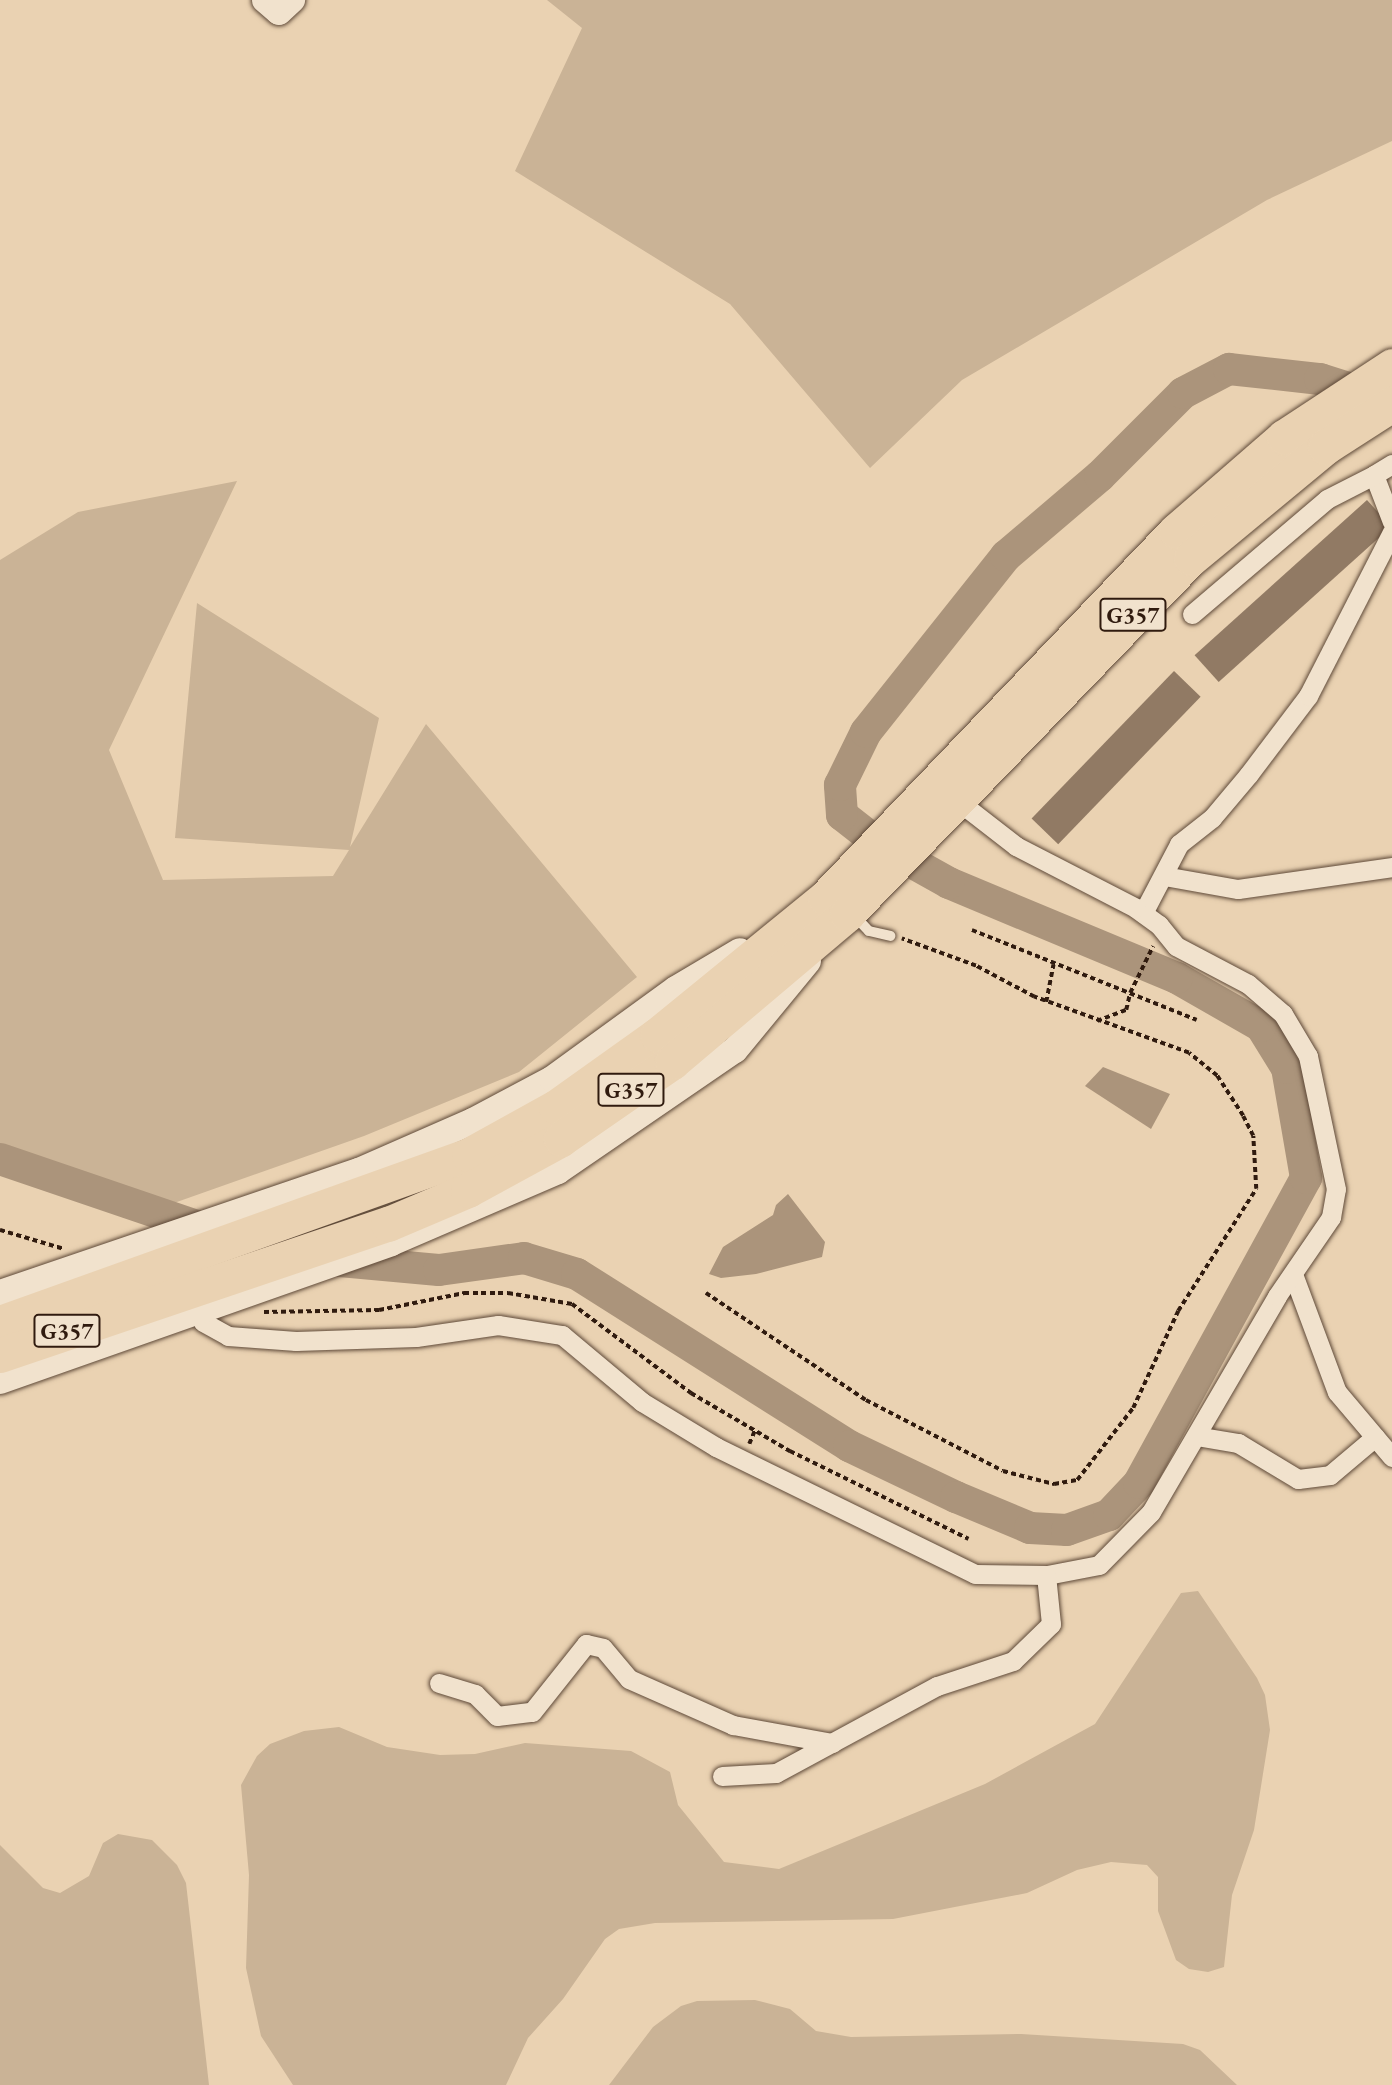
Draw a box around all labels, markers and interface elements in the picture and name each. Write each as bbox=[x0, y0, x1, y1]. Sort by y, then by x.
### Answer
road number: G357 bbox=[1098, 596, 1168, 635]
road number: G357 bbox=[596, 1070, 666, 1110]
road number: G357 bbox=[32, 1312, 102, 1350]

